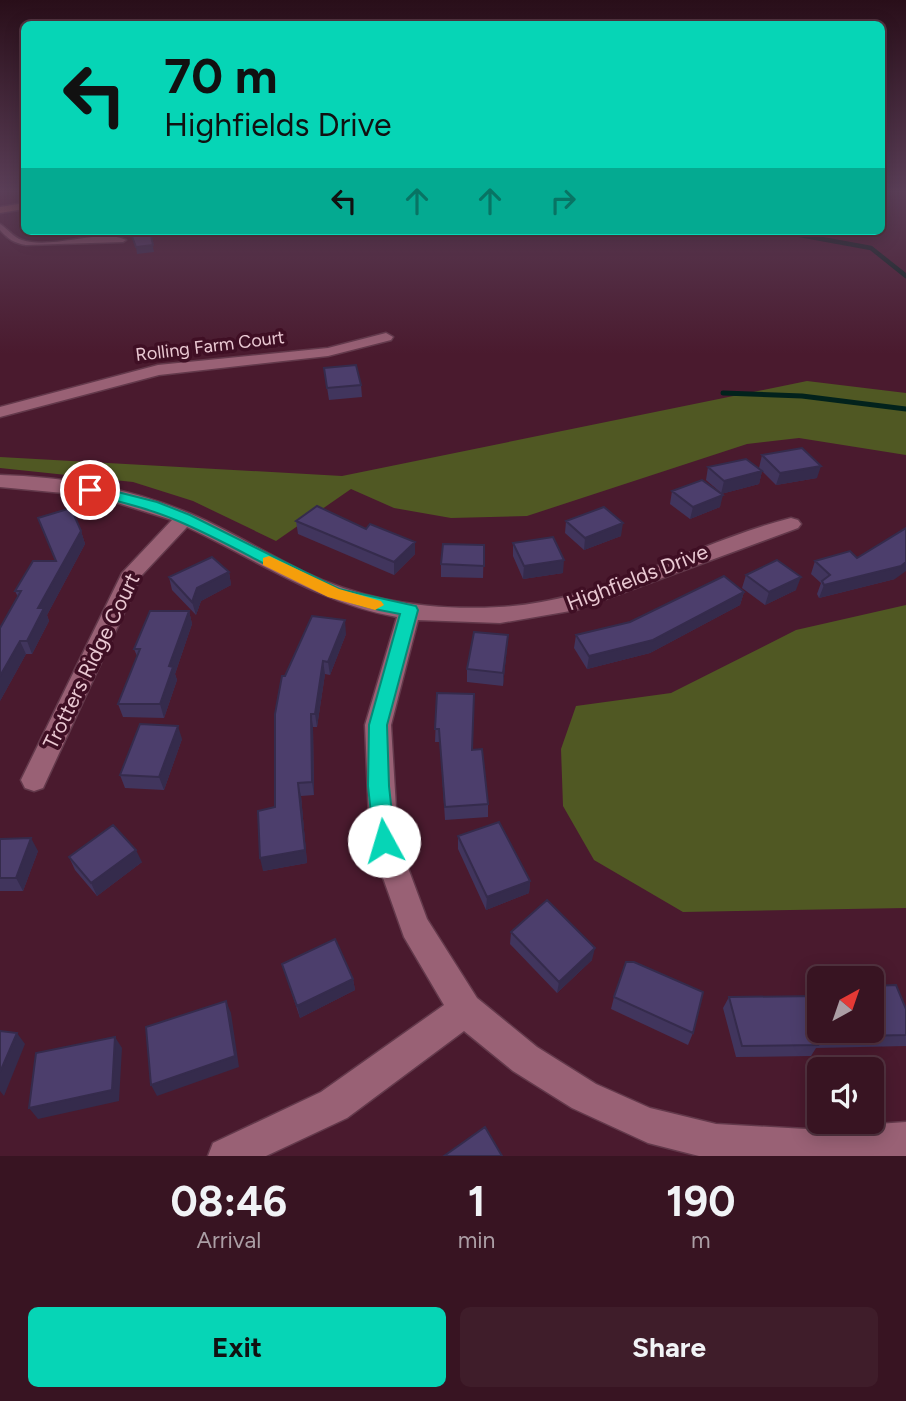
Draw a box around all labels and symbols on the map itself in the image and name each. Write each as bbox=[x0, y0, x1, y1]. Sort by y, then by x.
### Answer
street label: Rolling Farm Court bbox=[134, 326, 286, 366]
pin bbox=[60, 460, 120, 520]
street label: Highfields Drive bbox=[563, 539, 711, 615]
street label: Trotters Ridge Court bbox=[38, 569, 144, 753]
position arrow bbox=[347, 804, 421, 878]
north arrow bbox=[807, 966, 884, 1043]

